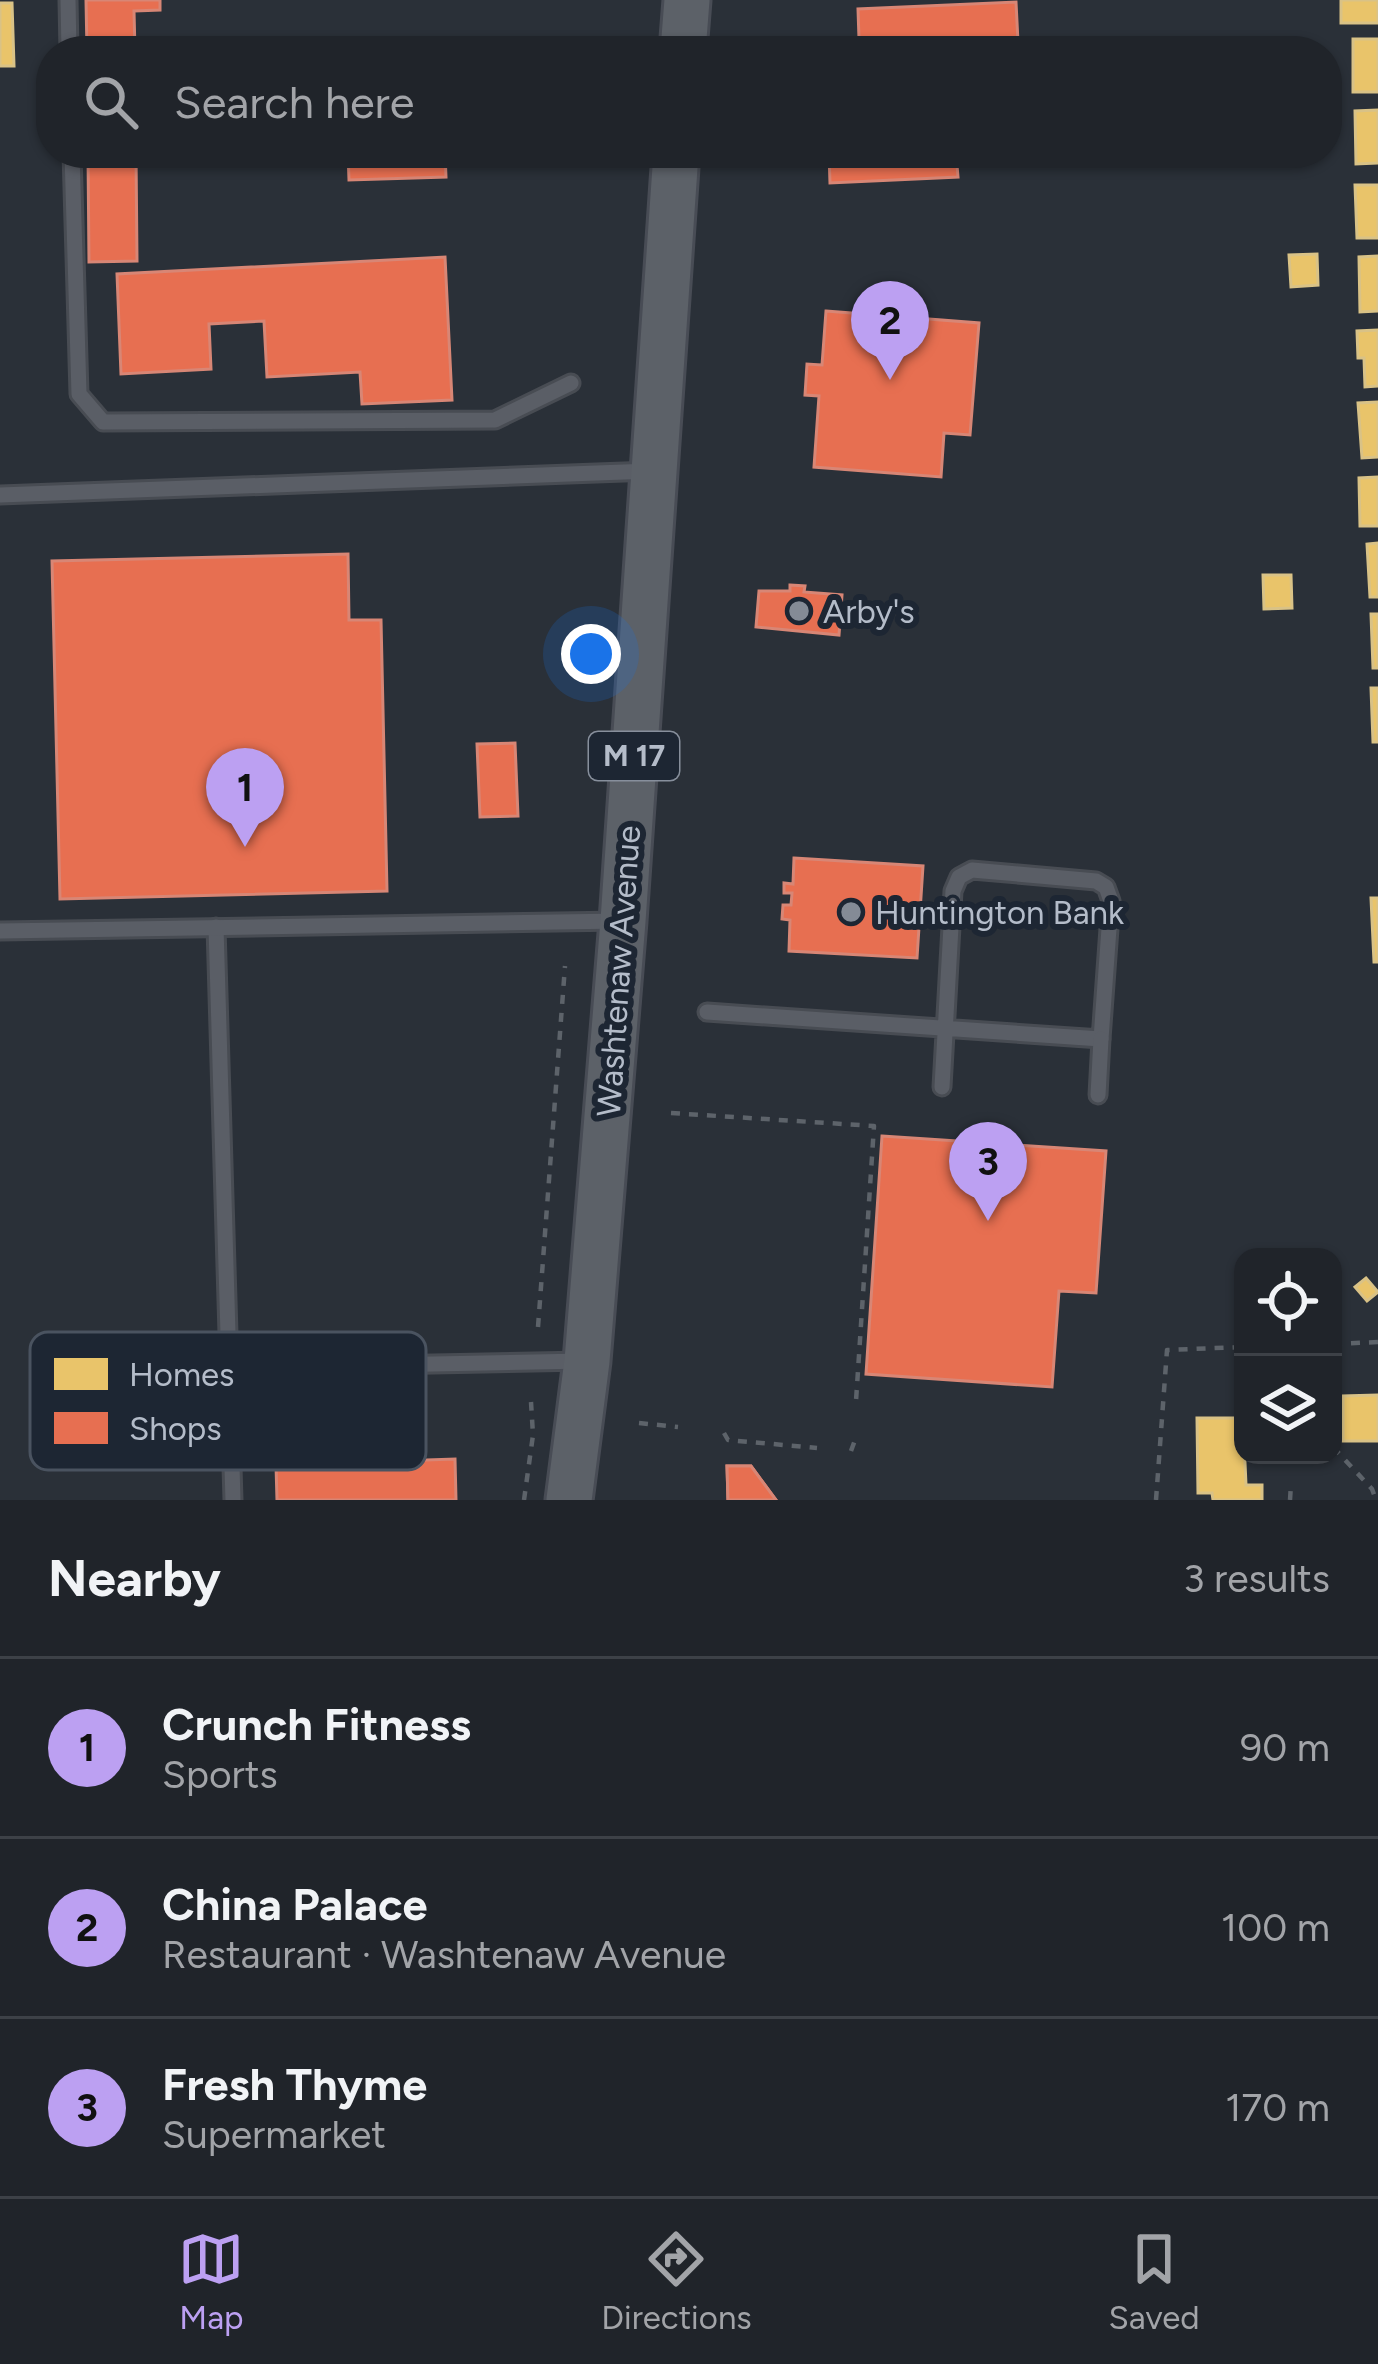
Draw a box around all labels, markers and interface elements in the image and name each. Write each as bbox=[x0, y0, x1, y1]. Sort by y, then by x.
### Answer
search box bbox=[36, 36, 1342, 168]
icon: search bbox=[78, 69, 144, 135]
text: Search here bbox=[174, 75, 414, 129]
pin: 2 bbox=[851, 281, 929, 380]
place label: Arby's bbox=[823, 592, 915, 631]
marker: Arby's bbox=[786, 598, 812, 624]
your location bbox=[561, 624, 621, 684]
road number: M 17 bbox=[589, 732, 679, 780]
pin: 1 bbox=[206, 748, 284, 847]
street label: Washtenaw Avenue bbox=[589, 824, 648, 1118]
place label: Huntington Bank bbox=[875, 893, 1124, 932]
marker: Huntington Bank bbox=[838, 899, 864, 925]
pin: 3 bbox=[949, 1122, 1027, 1221]
map controls bbox=[1234, 1248, 1342, 1464]
button: locate bbox=[1234, 1248, 1342, 1356]
legend bbox=[30, 1332, 426, 1470]
text: Homes bbox=[129, 1355, 234, 1394]
button: layers bbox=[1234, 1356, 1342, 1464]
text: Shops bbox=[129, 1409, 222, 1448]
text: Nearby bbox=[48, 1548, 221, 1609]
text: 3 results bbox=[1183, 1555, 1330, 1602]
text: Crunch Fitness bbox=[162, 1697, 471, 1751]
text: 1 bbox=[79, 1724, 95, 1771]
text: 90 m bbox=[1240, 1724, 1330, 1771]
text: Sports bbox=[162, 1751, 278, 1798]
text: China Palace bbox=[162, 1877, 428, 1931]
text: 2 bbox=[76, 1904, 98, 1951]
text: 100 m bbox=[1221, 1904, 1330, 1951]
text: Restaurant · Washtenaw Avenue bbox=[162, 1931, 726, 1978]
text: Fresh Thyme bbox=[162, 2057, 427, 2111]
text: 3 bbox=[76, 2084, 98, 2131]
text: 170 m bbox=[1225, 2084, 1330, 2131]
text: Supermarket bbox=[162, 2111, 386, 2158]
tab: Map bbox=[178, 2226, 244, 2337]
tab: Directions bbox=[601, 2226, 752, 2337]
tab: Saved bbox=[1109, 2226, 1200, 2337]

